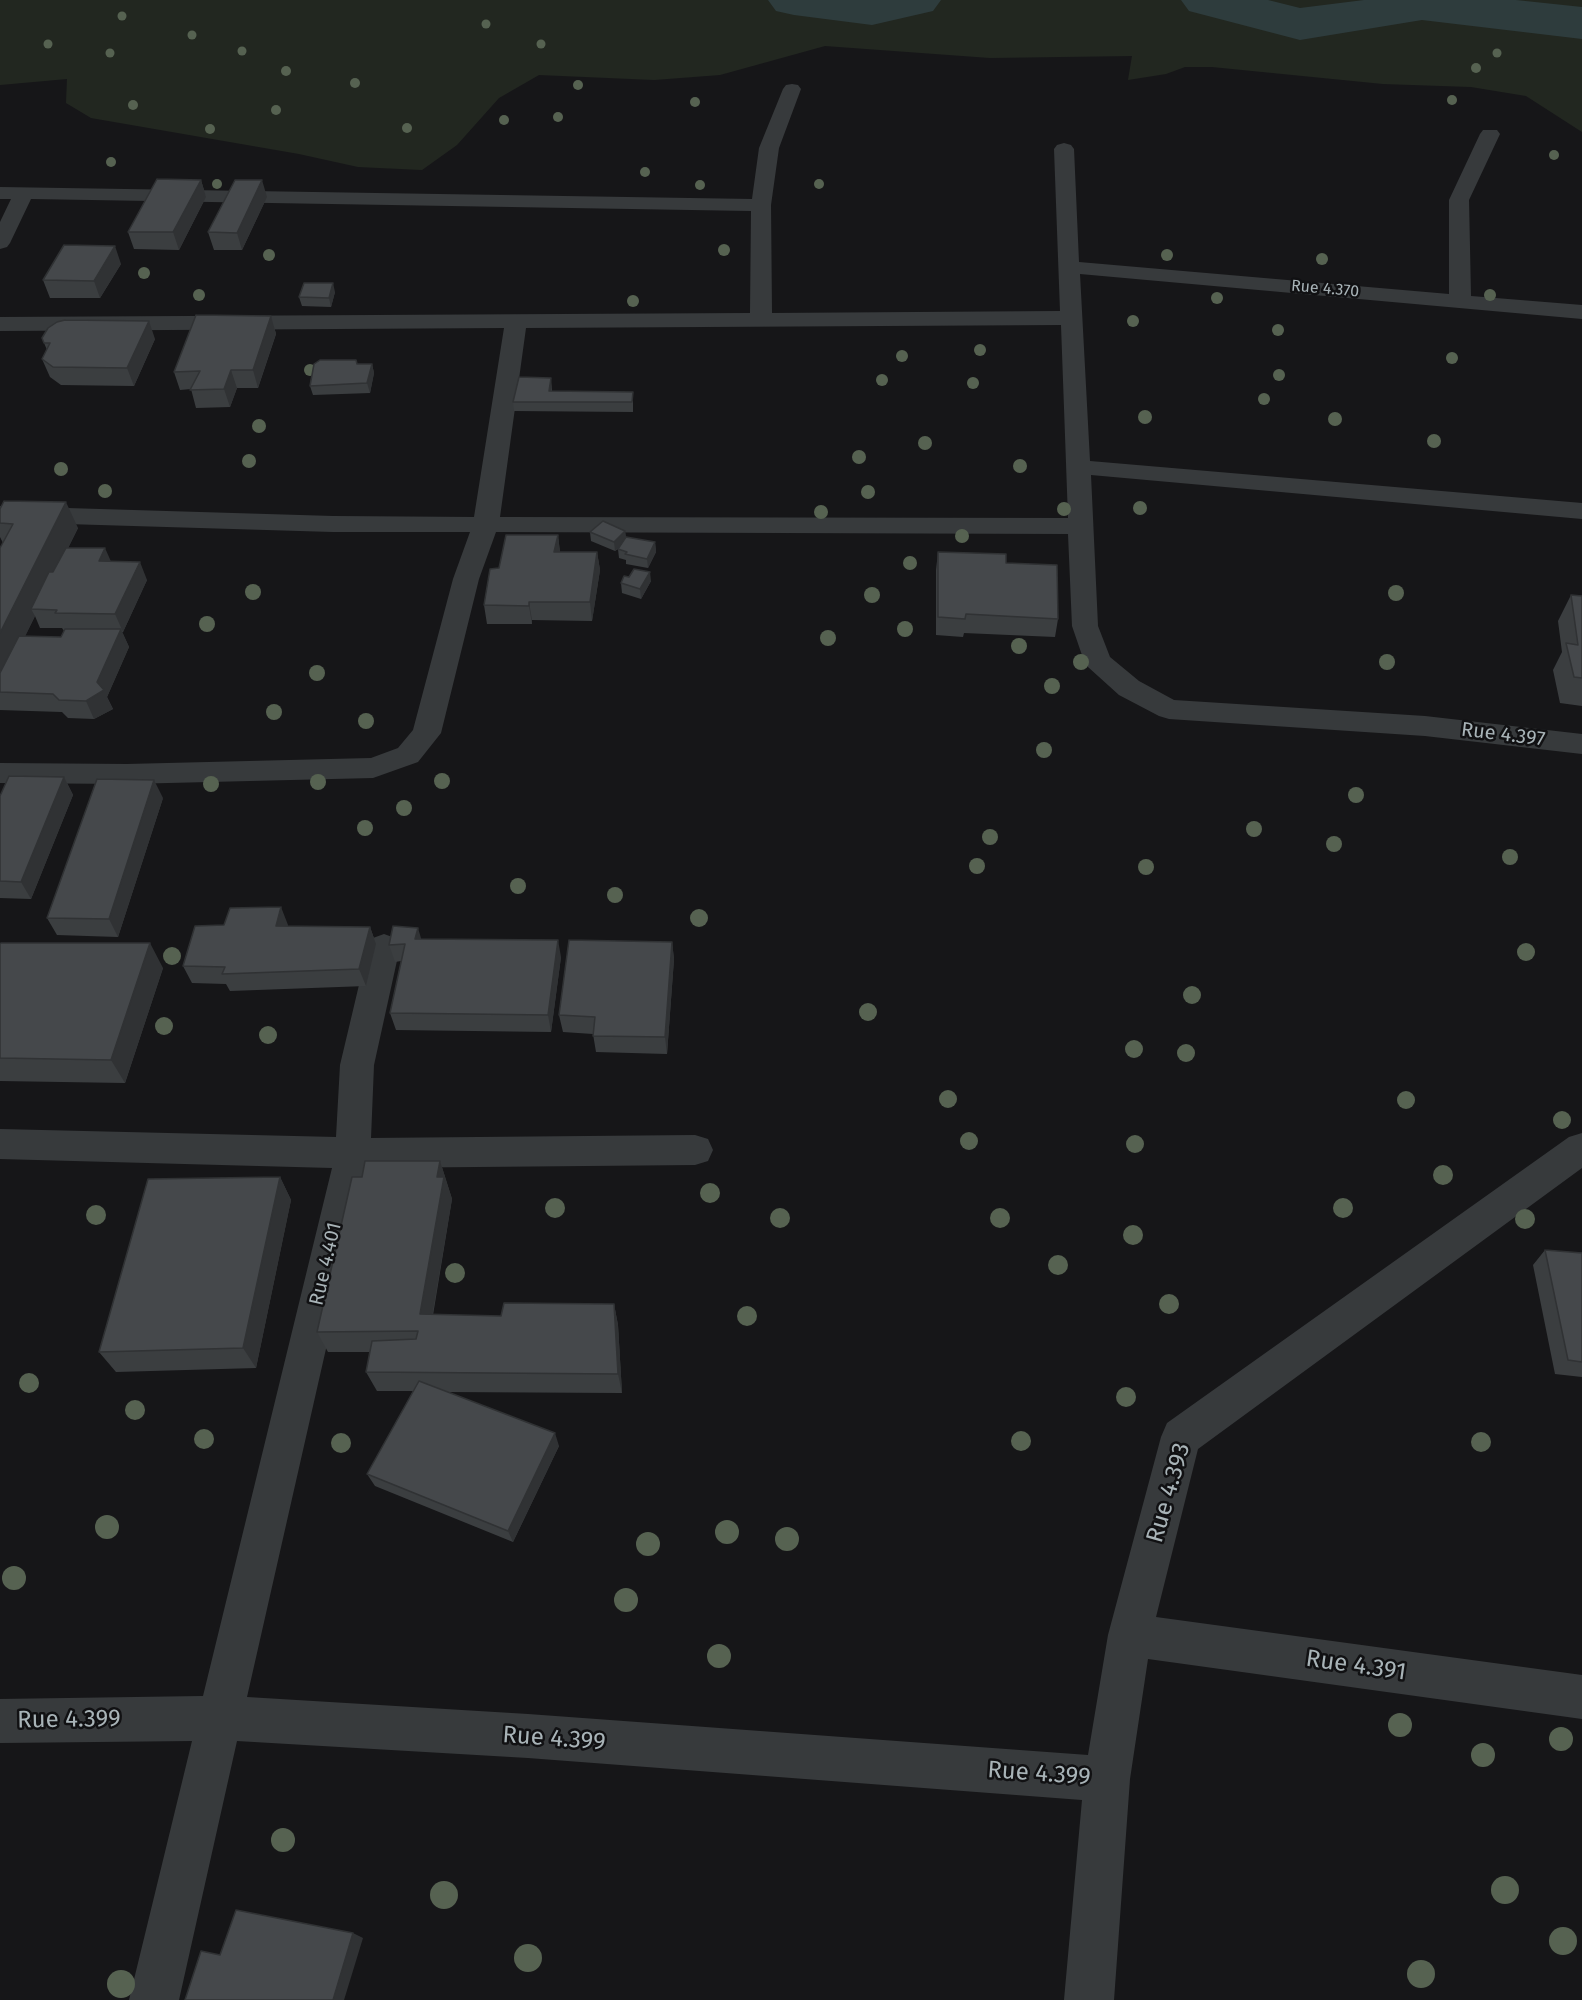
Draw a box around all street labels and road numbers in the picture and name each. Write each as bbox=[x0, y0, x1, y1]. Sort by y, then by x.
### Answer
street label: Rue 4.370 bbox=[1290, 276, 1360, 302]
street label: Rue 4.397 bbox=[1460, 718, 1546, 752]
street label: Rue 4.401 bbox=[305, 1220, 347, 1308]
street label: Rue 4.393 bbox=[1141, 1440, 1197, 1546]
street label: Rue 4.391 bbox=[1304, 1645, 1408, 1687]
street label: Rue 4.399 bbox=[17, 1705, 121, 1735]
street label: Rue 4.399 bbox=[501, 1721, 607, 1757]
street label: Rue 4.399 bbox=[986, 1756, 1092, 1792]

